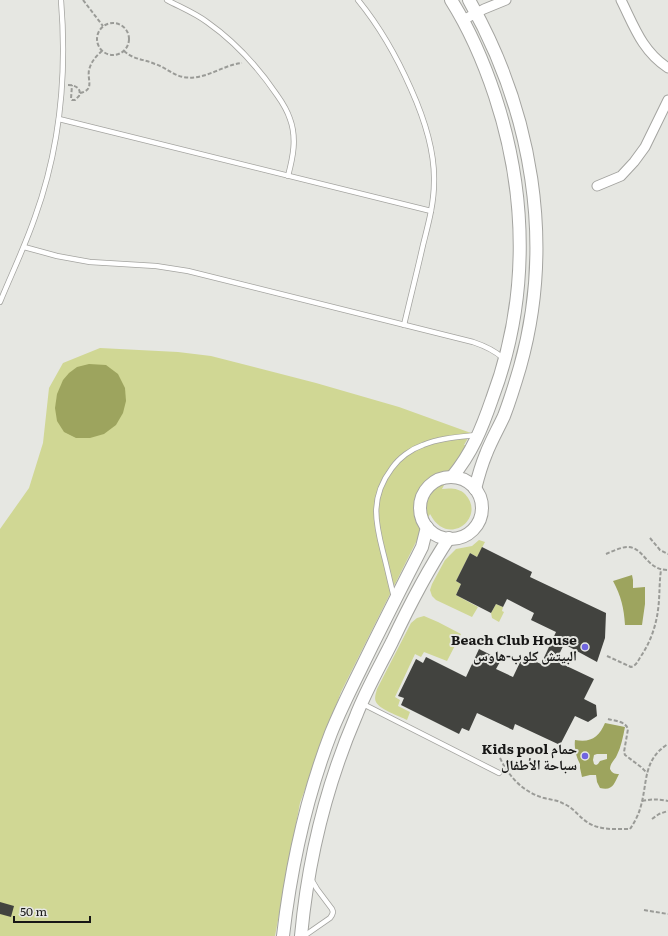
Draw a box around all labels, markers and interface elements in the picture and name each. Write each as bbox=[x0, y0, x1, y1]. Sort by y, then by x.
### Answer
place label: Beach Club House البيتش كلوب-هاوس bbox=[451, 629, 577, 665]
marker: Beach Club House البيتش كلوب-هاوس bbox=[580, 642, 590, 652]
place label: Kids pool حمام سباحة الأطفال bbox=[482, 738, 577, 774]
marker: Kids pool حمام سباحة الأطفال bbox=[580, 751, 590, 761]
scale bar bbox=[14, 898, 90, 924]
text: 50 m bbox=[20, 902, 47, 920]

